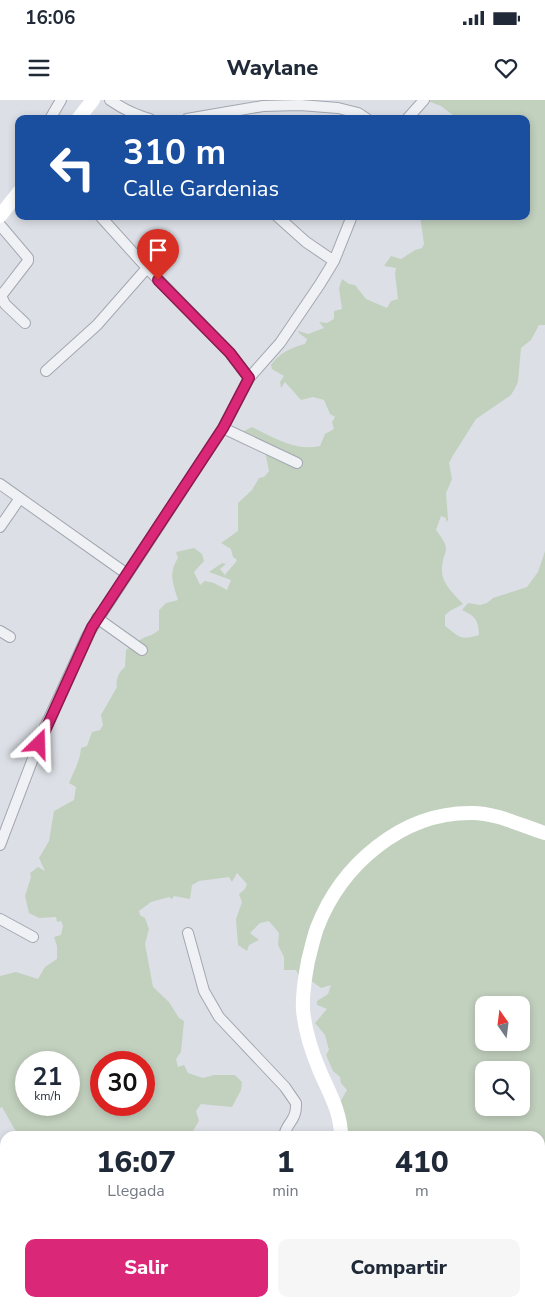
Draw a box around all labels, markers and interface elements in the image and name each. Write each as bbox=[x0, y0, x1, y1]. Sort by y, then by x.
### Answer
text: 16:06 bbox=[25, 5, 75, 31]
text: Waylane bbox=[227, 53, 318, 83]
icon: menu bbox=[25, 54, 53, 82]
icon: heart bbox=[492, 54, 520, 82]
text: 310 m bbox=[123, 129, 226, 176]
icon: left bbox=[40, 135, 105, 200]
text: Calle Gardenias bbox=[123, 174, 279, 204]
pin bbox=[137, 229, 179, 280]
icon: arrive bbox=[144, 236, 172, 264]
position arrow bbox=[12, 717, 64, 769]
north arrow bbox=[475, 996, 530, 1051]
map controls bbox=[475, 996, 530, 1116]
speed limit sign: 30 bbox=[90, 1051, 155, 1116]
text: 21 bbox=[32, 1060, 63, 1094]
button: search bbox=[475, 1061, 530, 1116]
text: km/h bbox=[34, 1088, 61, 1104]
text: 16:07 bbox=[96, 1142, 176, 1183]
text: 1 bbox=[276, 1142, 294, 1183]
text: 410 bbox=[395, 1142, 449, 1183]
text: Llegada bbox=[107, 1180, 165, 1202]
text: min bbox=[272, 1180, 299, 1202]
text: m bbox=[415, 1180, 429, 1202]
button: Salir bbox=[25, 1239, 268, 1297]
button: Compartir bbox=[278, 1239, 520, 1297]

